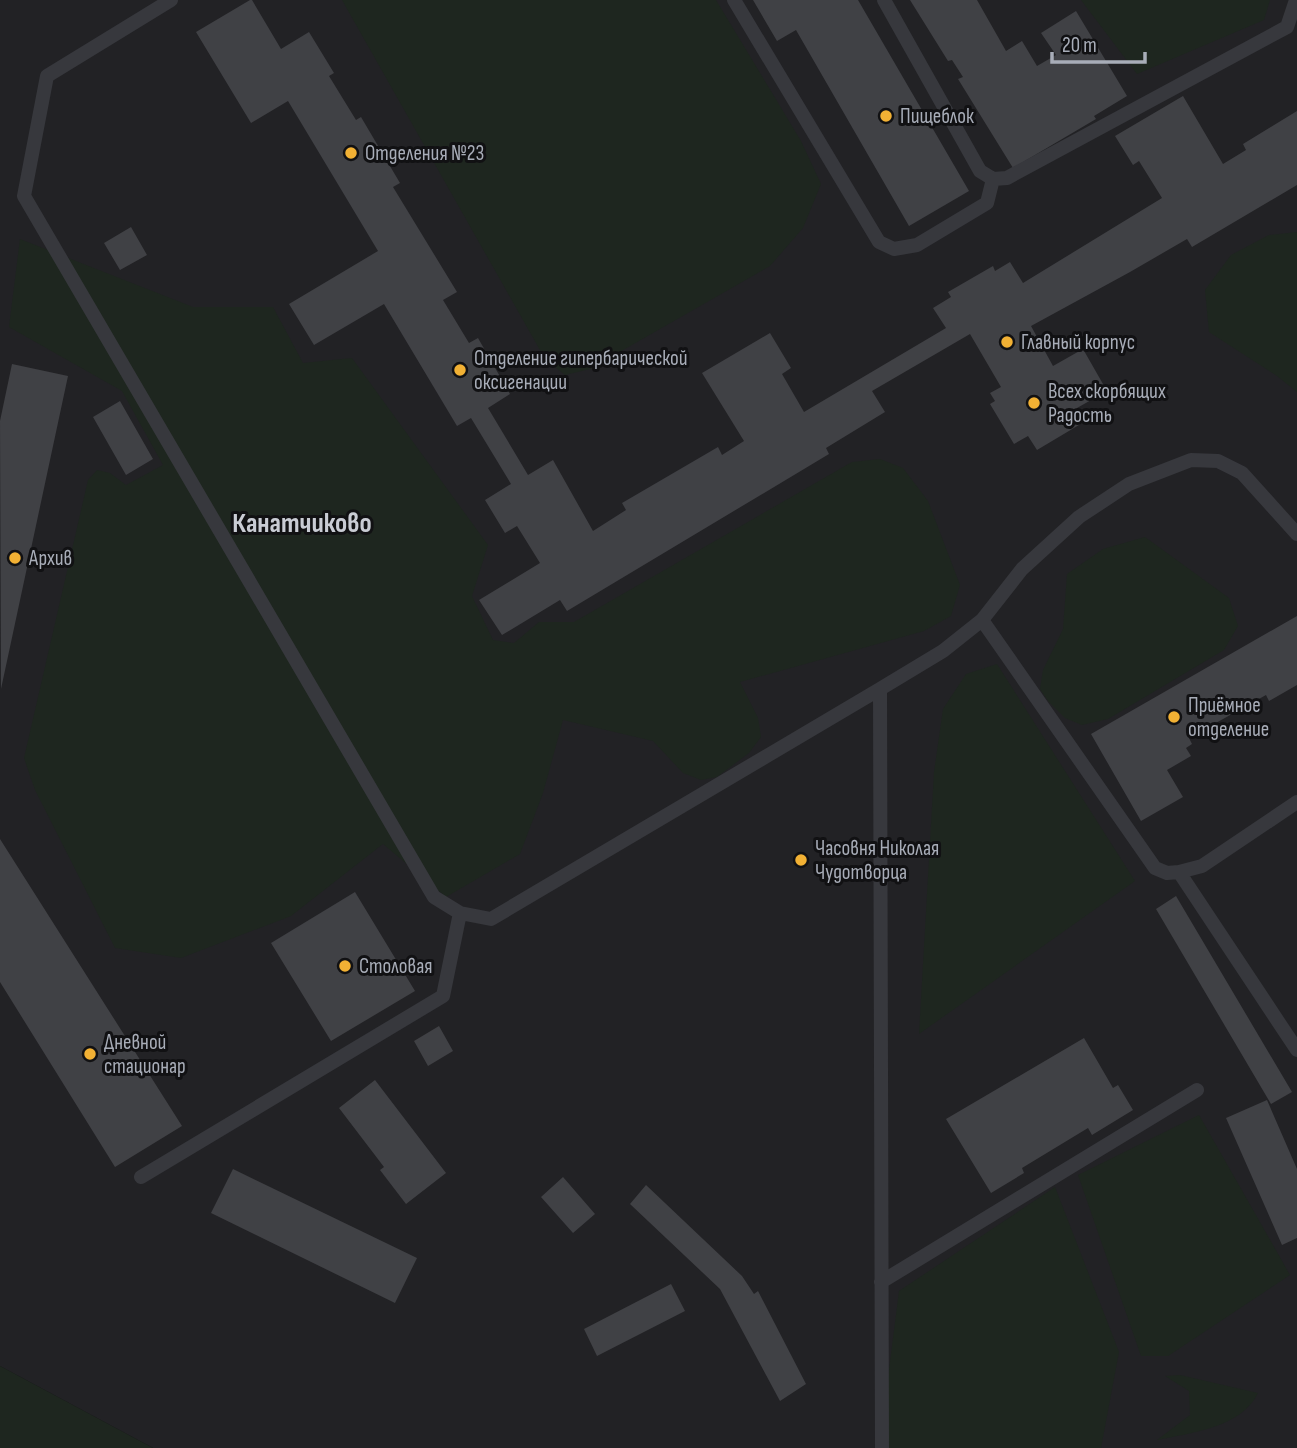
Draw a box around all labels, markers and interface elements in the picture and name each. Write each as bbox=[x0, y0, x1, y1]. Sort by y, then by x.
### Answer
scale bar bbox=[1052, 21, 1145, 65]
text: 20 m bbox=[1062, 33, 1097, 58]
place label: Пищеблок bbox=[900, 104, 974, 129]
marker: Пищеблок bbox=[878, 108, 894, 124]
place label: Отделения №23 bbox=[365, 141, 484, 166]
marker: Отделения №23 bbox=[343, 145, 359, 161]
place label: Главный корпус bbox=[1021, 330, 1135, 355]
marker: Главный корпус bbox=[999, 334, 1015, 350]
place label: Отделение гипербарической оксигенации bbox=[474, 346, 688, 395]
marker: Отделение гипербарической оксигенации bbox=[452, 362, 468, 378]
place label: Всех скорбящих Радость bbox=[1048, 379, 1166, 428]
marker: Всех скорбящих Радость bbox=[1026, 395, 1042, 411]
district label: Канатчиково bbox=[232, 507, 372, 540]
place label: Архив bbox=[28, 546, 72, 571]
marker: Архив bbox=[7, 550, 23, 566]
place label: Приёмное отделение bbox=[1188, 693, 1269, 742]
marker: Приёмное отделение bbox=[1166, 709, 1182, 725]
place label: Часовня Николая Чудотворца bbox=[815, 836, 939, 885]
marker: Часовня Николая Чудотворца bbox=[793, 852, 809, 868]
place label: Столовая bbox=[359, 954, 432, 979]
marker: Столовая bbox=[337, 958, 353, 974]
place label: Дневной стационар bbox=[104, 1030, 186, 1079]
marker: Дневной стационар bbox=[82, 1046, 98, 1062]

